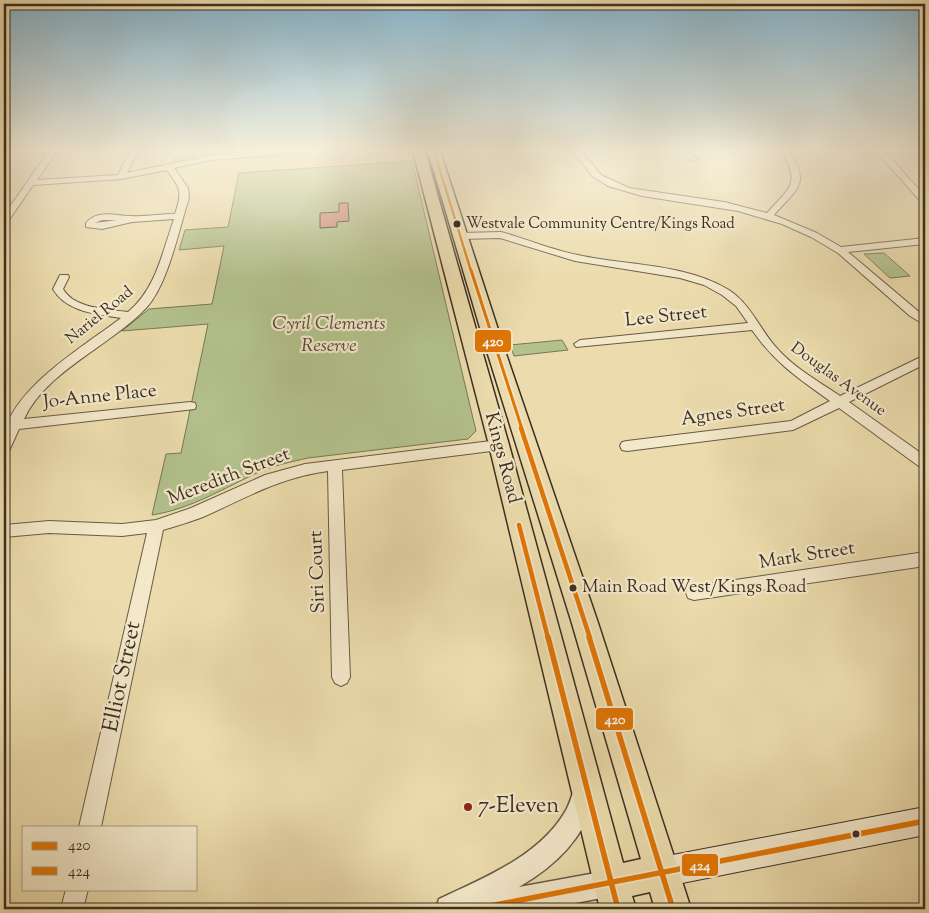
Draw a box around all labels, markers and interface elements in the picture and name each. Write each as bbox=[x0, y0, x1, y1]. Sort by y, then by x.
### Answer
place label: Westvale Community Centre/Kings Road bbox=[466, 214, 735, 235]
marker: Westvale Community Centre/Kings Road bbox=[452, 219, 462, 229]
street label: Nariel Road bbox=[61, 281, 139, 351]
street label: Lee Street bbox=[624, 299, 709, 335]
park label: Cyril Clements Reserve bbox=[272, 311, 386, 360]
line badge: 420 bbox=[474, 329, 512, 353]
text: 420 bbox=[481, 333, 504, 353]
street label: Douglas Avenue bbox=[785, 337, 891, 423]
street label: Jo-Anne Place bbox=[41, 378, 158, 416]
street label: Agnes Street bbox=[679, 392, 787, 434]
street label: Kings Road bbox=[477, 409, 527, 507]
street label: Meredith Street bbox=[164, 441, 294, 513]
street label: Siri Court bbox=[303, 530, 333, 614]
street label: Mark Street bbox=[757, 535, 857, 577]
place label: Main Road West/Kings Road bbox=[582, 575, 806, 601]
marker: Main Road West/Kings Road bbox=[568, 583, 578, 593]
street label: Elliot Street bbox=[96, 618, 150, 735]
line badge: 420 bbox=[595, 707, 634, 731]
text: 420 bbox=[603, 711, 626, 731]
place label: 7-Eleven bbox=[478, 791, 559, 823]
marker: 7-Eleven bbox=[462, 801, 474, 813]
legend bbox=[22, 826, 198, 890]
unlabelled marker bbox=[851, 829, 861, 839]
text: 420 bbox=[68, 836, 91, 857]
line badge: 424 bbox=[681, 853, 719, 877]
text: 424 bbox=[689, 857, 710, 877]
text: 424 bbox=[68, 862, 91, 883]

